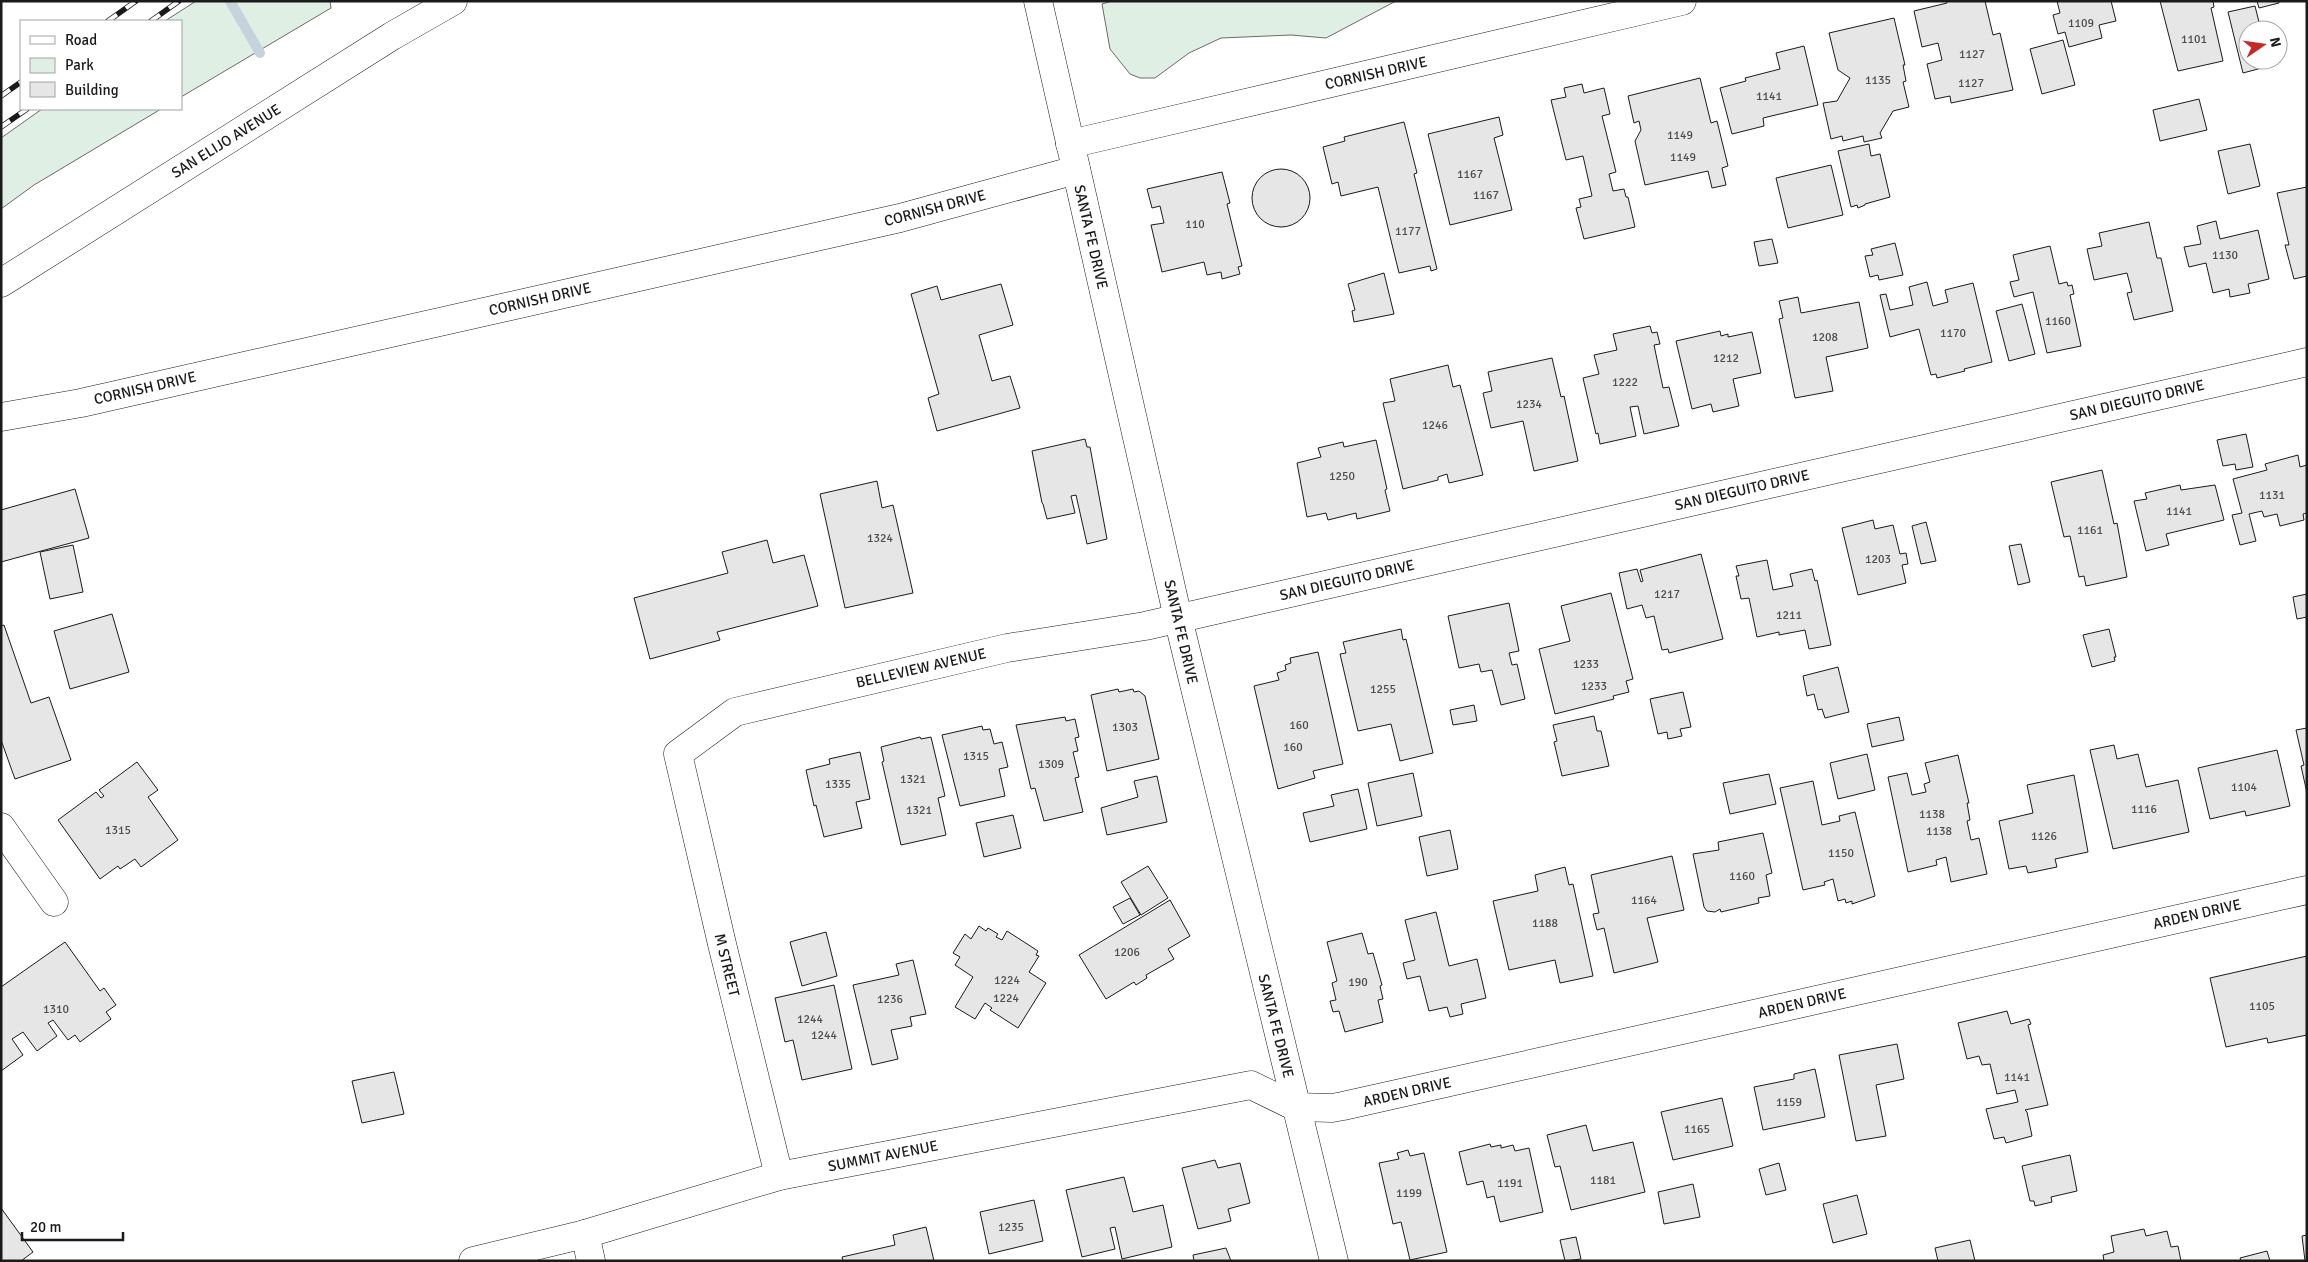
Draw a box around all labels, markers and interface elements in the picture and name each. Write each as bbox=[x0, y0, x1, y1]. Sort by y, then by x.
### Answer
house number: 1109 bbox=[2068, 16, 2094, 31]
legend bbox=[20, 20, 182, 110]
north arrow bbox=[2238, 20, 2288, 70]
text: Road bbox=[65, 31, 97, 49]
house number: 1101 bbox=[2181, 32, 2207, 47]
text: N bbox=[2266, 36, 2285, 49]
house number: 1127 bbox=[1959, 47, 1985, 62]
street label: CORNISH DRIVE bbox=[1323, 52, 1429, 94]
text: Park bbox=[65, 56, 94, 74]
house number: 1135 bbox=[1865, 73, 1891, 88]
house number: 1127 bbox=[1958, 76, 1984, 91]
text: Building bbox=[65, 81, 119, 99]
house number: 1141 bbox=[1756, 89, 1782, 104]
street label: SAN ELIJO AVENUE bbox=[168, 100, 284, 182]
house number: 1149 bbox=[1667, 128, 1693, 143]
house number: 1149 bbox=[1670, 150, 1696, 165]
house number: 1167 bbox=[1457, 167, 1483, 182]
street label: SANTA FE DRIVE bbox=[1070, 183, 1112, 291]
street label: CORNISH DRIVE bbox=[882, 186, 988, 230]
house number: 1167 bbox=[1473, 188, 1499, 203]
house number: 110 bbox=[1185, 217, 1205, 232]
house number: 1177 bbox=[1395, 224, 1421, 239]
house number: 1130 bbox=[2212, 248, 2238, 263]
street label: CORNISH DRIVE bbox=[487, 278, 593, 320]
house number: 1160 bbox=[2045, 314, 2071, 329]
house number: 1170 bbox=[1940, 326, 1966, 341]
house number: 1208 bbox=[1812, 330, 1838, 345]
house number: 1212 bbox=[1713, 351, 1739, 366]
street label: CORNISH DRIVE bbox=[92, 367, 198, 409]
house number: 1222 bbox=[1612, 375, 1638, 390]
street label: SAN DIEGUITO DRIVE bbox=[2068, 376, 2206, 424]
house number: 1234 bbox=[1516, 397, 1542, 412]
house number: 1246 bbox=[1422, 418, 1448, 433]
street label: SAN DIEGUITO DRIVE bbox=[1673, 466, 1811, 514]
house number: 1250 bbox=[1329, 469, 1355, 484]
house number: 1131 bbox=[2259, 488, 2285, 503]
house number: 1141 bbox=[2166, 504, 2192, 519]
house number: 1161 bbox=[2077, 523, 2103, 538]
house number: 1324 bbox=[867, 531, 893, 546]
house number: 1203 bbox=[1865, 552, 1891, 567]
street label: SAN DIEGUITO DRIVE bbox=[1278, 556, 1416, 604]
street label: SANTA FE DRIVE bbox=[1160, 578, 1202, 686]
house number: 1217 bbox=[1654, 587, 1680, 602]
house number: 1211 bbox=[1776, 608, 1802, 623]
street label: BELLEVIEW AVENUE bbox=[854, 644, 988, 692]
house number: 1233 bbox=[1573, 657, 1599, 672]
house number: 1233 bbox=[1581, 679, 1607, 694]
house number: 1255 bbox=[1370, 682, 1396, 697]
house number: 160 bbox=[1289, 718, 1309, 733]
house number: 1303 bbox=[1112, 720, 1138, 735]
house number: 160 bbox=[1283, 740, 1303, 755]
house number: 1315 bbox=[963, 749, 989, 764]
house number: 1309 bbox=[1038, 757, 1064, 772]
house number: 1321 bbox=[900, 772, 926, 787]
house number: 1335 bbox=[825, 777, 851, 792]
house number: 1104 bbox=[2231, 780, 2257, 795]
house number: 1116 bbox=[2131, 802, 2157, 817]
house number: 1321 bbox=[906, 803, 932, 818]
house number: 1138 bbox=[1919, 807, 1945, 822]
house number: 1315 bbox=[105, 823, 131, 838]
house number: 1138 bbox=[1926, 824, 1952, 839]
house number: 1126 bbox=[2031, 829, 2057, 844]
house number: 1150 bbox=[1828, 846, 1854, 861]
house number: 1160 bbox=[1729, 869, 1755, 884]
house number: 1164 bbox=[1631, 893, 1657, 908]
street label: ARDEN DRIVE bbox=[2151, 895, 2243, 933]
house number: 1188 bbox=[1532, 916, 1558, 931]
street label: M STREET bbox=[711, 932, 744, 999]
house number: 1206 bbox=[1114, 945, 1140, 960]
street label: SANTA FE DRIVE bbox=[1254, 972, 1298, 1080]
house number: 1224 bbox=[994, 973, 1020, 988]
house number: 190 bbox=[1348, 975, 1368, 990]
street label: ARDEN DRIVE bbox=[1756, 984, 1848, 1022]
house number: 1224 bbox=[993, 991, 1019, 1006]
house number: 1236 bbox=[877, 992, 903, 1007]
house number: 1105 bbox=[2249, 999, 2275, 1014]
house number: 1310 bbox=[43, 1002, 69, 1017]
house number: 1244 bbox=[797, 1012, 823, 1027]
house number: 1244 bbox=[811, 1028, 837, 1043]
house number: 1141 bbox=[2004, 1070, 2030, 1085]
street label: ARDEN DRIVE bbox=[1361, 1073, 1453, 1111]
house number: 1159 bbox=[1776, 1095, 1802, 1110]
house number: 1165 bbox=[1684, 1122, 1710, 1137]
street label: SUMMIT AVENUE bbox=[826, 1136, 940, 1176]
house number: 1181 bbox=[1590, 1173, 1616, 1188]
house number: 1191 bbox=[1497, 1176, 1523, 1191]
house number: 1199 bbox=[1396, 1186, 1422, 1201]
scale bar bbox=[22, 1210, 124, 1242]
text: 20 m bbox=[30, 1218, 61, 1236]
house number: 1235 bbox=[998, 1220, 1024, 1235]

